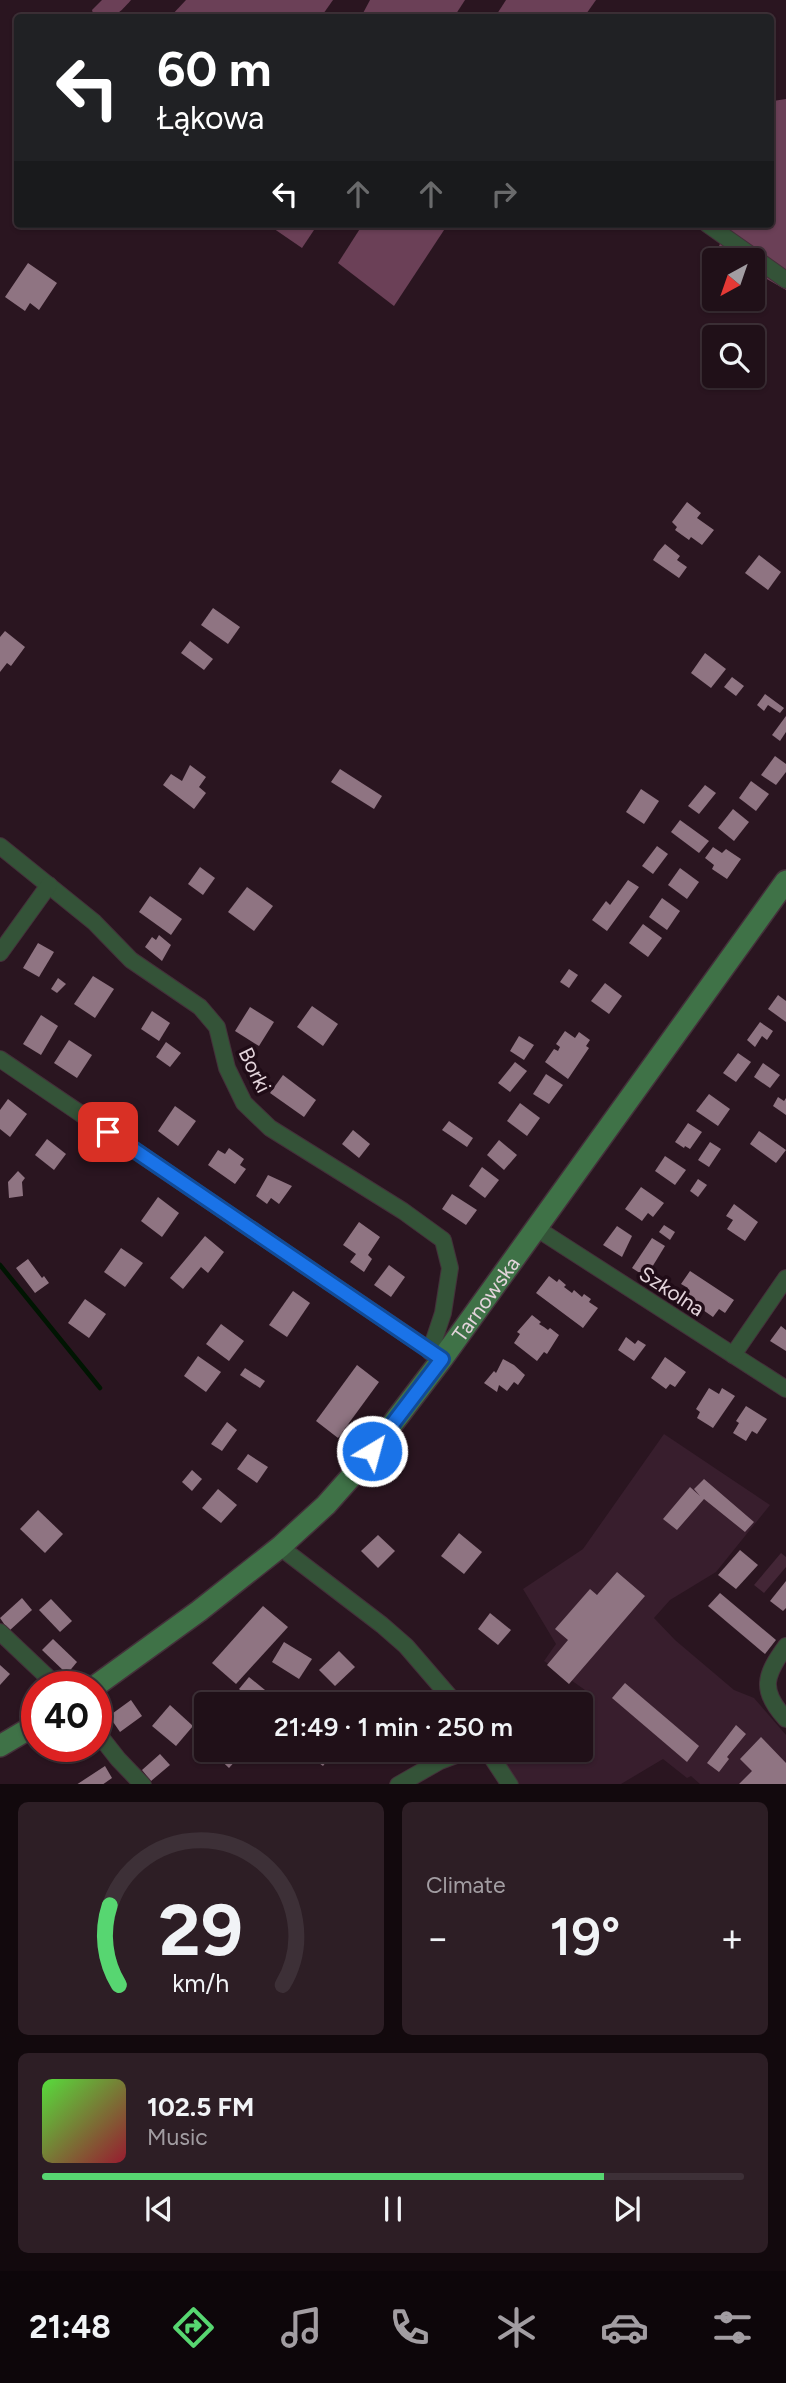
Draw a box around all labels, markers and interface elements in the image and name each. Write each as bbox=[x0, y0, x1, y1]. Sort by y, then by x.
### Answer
text: 60 m bbox=[157, 39, 272, 98]
icon: left bbox=[42, 42, 133, 133]
text: Łąkowa bbox=[157, 99, 264, 137]
icon: left bbox=[266, 175, 304, 213]
icon: ahead bbox=[339, 175, 377, 213]
icon: ahead bbox=[412, 175, 450, 213]
icon: right bbox=[485, 175, 523, 213]
north arrow bbox=[702, 248, 765, 312]
map controls bbox=[702, 248, 765, 388]
button: search bbox=[702, 325, 765, 388]
street label: Borki bbox=[233, 1043, 277, 1097]
pin bbox=[78, 1102, 138, 1162]
icon: arrive bbox=[89, 1113, 127, 1151]
street label: Tarnowska bbox=[446, 1251, 524, 1346]
street label: Szkolna bbox=[635, 1261, 709, 1321]
position arrow bbox=[335, 1414, 409, 1488]
speed limit sign: 40 bbox=[21, 1671, 112, 1762]
text: 21:49 · 1 min · 250 m bbox=[274, 1711, 513, 1743]
text: Climate bbox=[426, 1871, 505, 1899]
text: 29 bbox=[159, 1886, 243, 1973]
text: 19° bbox=[549, 1906, 621, 1968]
text: − bbox=[426, 1915, 450, 1961]
text: + bbox=[720, 1915, 744, 1961]
text: km/h bbox=[172, 1967, 230, 1997]
text: 102.5 FM bbox=[147, 2091, 254, 2123]
text: Music bbox=[147, 2123, 208, 2151]
icon: previous bbox=[140, 2190, 178, 2228]
icon: pause bbox=[374, 2190, 412, 2228]
icon: next bbox=[608, 2190, 646, 2228]
icon: directions bbox=[169, 2303, 218, 2352]
icon: music bbox=[277, 2303, 326, 2352]
icon: phone bbox=[385, 2303, 434, 2352]
icon: climate bbox=[492, 2303, 541, 2352]
icon: car bbox=[600, 2303, 649, 2352]
icon: filters bbox=[708, 2303, 757, 2352]
text: 21:48 bbox=[29, 2308, 111, 2346]

